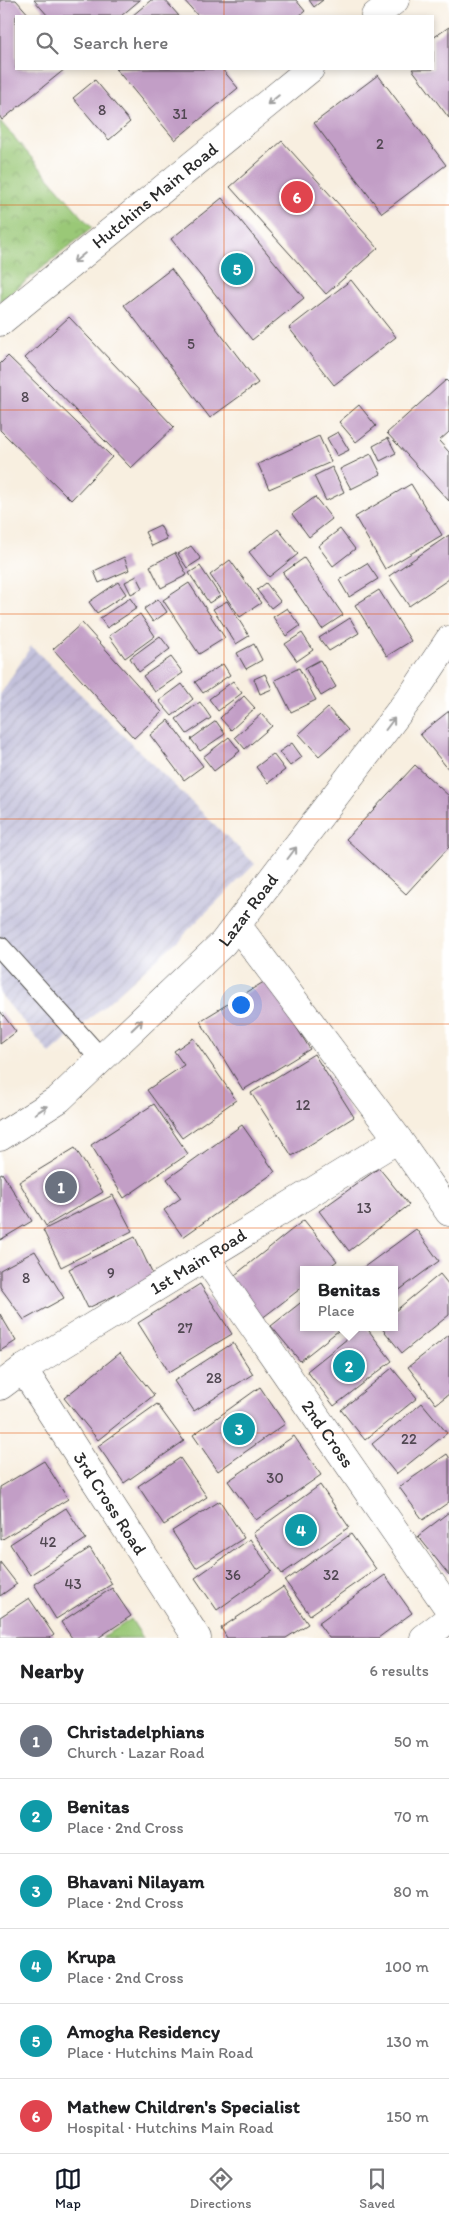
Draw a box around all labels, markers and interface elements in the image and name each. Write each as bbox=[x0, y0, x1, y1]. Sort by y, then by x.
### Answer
search box bbox=[15, 15, 434, 70]
icon: search bbox=[33, 29, 61, 57]
text: Search here bbox=[73, 31, 168, 54]
one-way arrow bbox=[266, 94, 279, 105]
house number: 8 bbox=[98, 101, 106, 119]
house number: 31 bbox=[172, 105, 188, 123]
house number: 2 bbox=[376, 135, 384, 153]
street label: Hutchins Main Road bbox=[88, 138, 222, 253]
pin: 6 bbox=[281, 178, 313, 216]
pin: 5 bbox=[221, 250, 253, 288]
one-way arrow bbox=[73, 252, 86, 263]
house number: 5 bbox=[187, 335, 195, 353]
house number: 8 bbox=[21, 388, 29, 406]
one-way arrow bbox=[385, 717, 395, 731]
one-way arrow bbox=[286, 847, 297, 860]
street label: Lazar Road bbox=[213, 869, 283, 951]
your location bbox=[228, 992, 254, 1018]
one-way arrow bbox=[130, 1019, 143, 1031]
house number: 12 bbox=[296, 1096, 311, 1114]
one-way arrow bbox=[34, 1105, 48, 1116]
pin: 1 bbox=[45, 1168, 77, 1206]
house number: 13 bbox=[356, 1199, 372, 1217]
street label: 1st Main Road bbox=[146, 1224, 250, 1300]
house number: 9 bbox=[107, 1264, 115, 1282]
popup bbox=[300, 1266, 398, 1331]
house number: 8 bbox=[22, 1269, 30, 1287]
text: Benitas bbox=[318, 1278, 380, 1301]
text: Place bbox=[318, 1301, 355, 1320]
house number: 27 bbox=[177, 1319, 193, 1337]
pin: 2 bbox=[333, 1347, 365, 1385]
house number: 28 bbox=[206, 1369, 222, 1387]
street label: 2nd Cross bbox=[297, 1396, 359, 1472]
pin: 3 bbox=[223, 1410, 255, 1448]
house number: 22 bbox=[401, 1430, 417, 1448]
street label: 3rd Cross Road bbox=[69, 1448, 151, 1559]
house number: 30 bbox=[266, 1469, 284, 1487]
pin: 4 bbox=[285, 1511, 317, 1549]
house number: 42 bbox=[40, 1533, 57, 1551]
house number: 36 bbox=[225, 1566, 241, 1584]
house number: 32 bbox=[323, 1566, 339, 1584]
house number: 43 bbox=[64, 1575, 82, 1593]
text: Nearby bbox=[20, 1658, 84, 1683]
text: 6 results bbox=[369, 1661, 429, 1680]
text: Christadelphians bbox=[67, 1720, 204, 1743]
text: 1 bbox=[32, 1732, 40, 1751]
text: 50 m bbox=[394, 1732, 429, 1751]
text: Church · Lazar Road bbox=[67, 1743, 204, 1762]
text: Benitas bbox=[67, 1795, 129, 1818]
text: 2 bbox=[32, 1807, 40, 1826]
text: 70 m bbox=[394, 1807, 429, 1826]
text: Place · 2nd Cross bbox=[67, 1818, 184, 1837]
text: Bhavani Nilayam bbox=[67, 1870, 205, 1893]
text: 3 bbox=[32, 1882, 40, 1901]
text: 80 m bbox=[393, 1882, 429, 1901]
text: Place · 2nd Cross bbox=[67, 1893, 184, 1912]
text: Krupa bbox=[67, 1945, 116, 1968]
text: 4 bbox=[31, 1957, 41, 1976]
text: 100 m bbox=[385, 1957, 429, 1976]
text: Place · 2nd Cross bbox=[67, 1968, 184, 1987]
text: Amogha Residency bbox=[67, 2020, 220, 2043]
text: 5 bbox=[32, 2032, 40, 2051]
text: 130 m bbox=[386, 2032, 429, 2051]
text: Place · Hutchins Main Road bbox=[67, 2043, 253, 2062]
text: Mathew Children's Specialist bbox=[67, 2095, 300, 2118]
text: 6 bbox=[32, 2107, 40, 2126]
text: 150 m bbox=[386, 2107, 429, 2126]
text: Hospital · Hutchins Main Road bbox=[67, 2118, 274, 2137]
tab: Map bbox=[54, 2165, 82, 2212]
tab: Directions bbox=[190, 2165, 251, 2212]
tab: Saved bbox=[359, 2165, 395, 2212]

